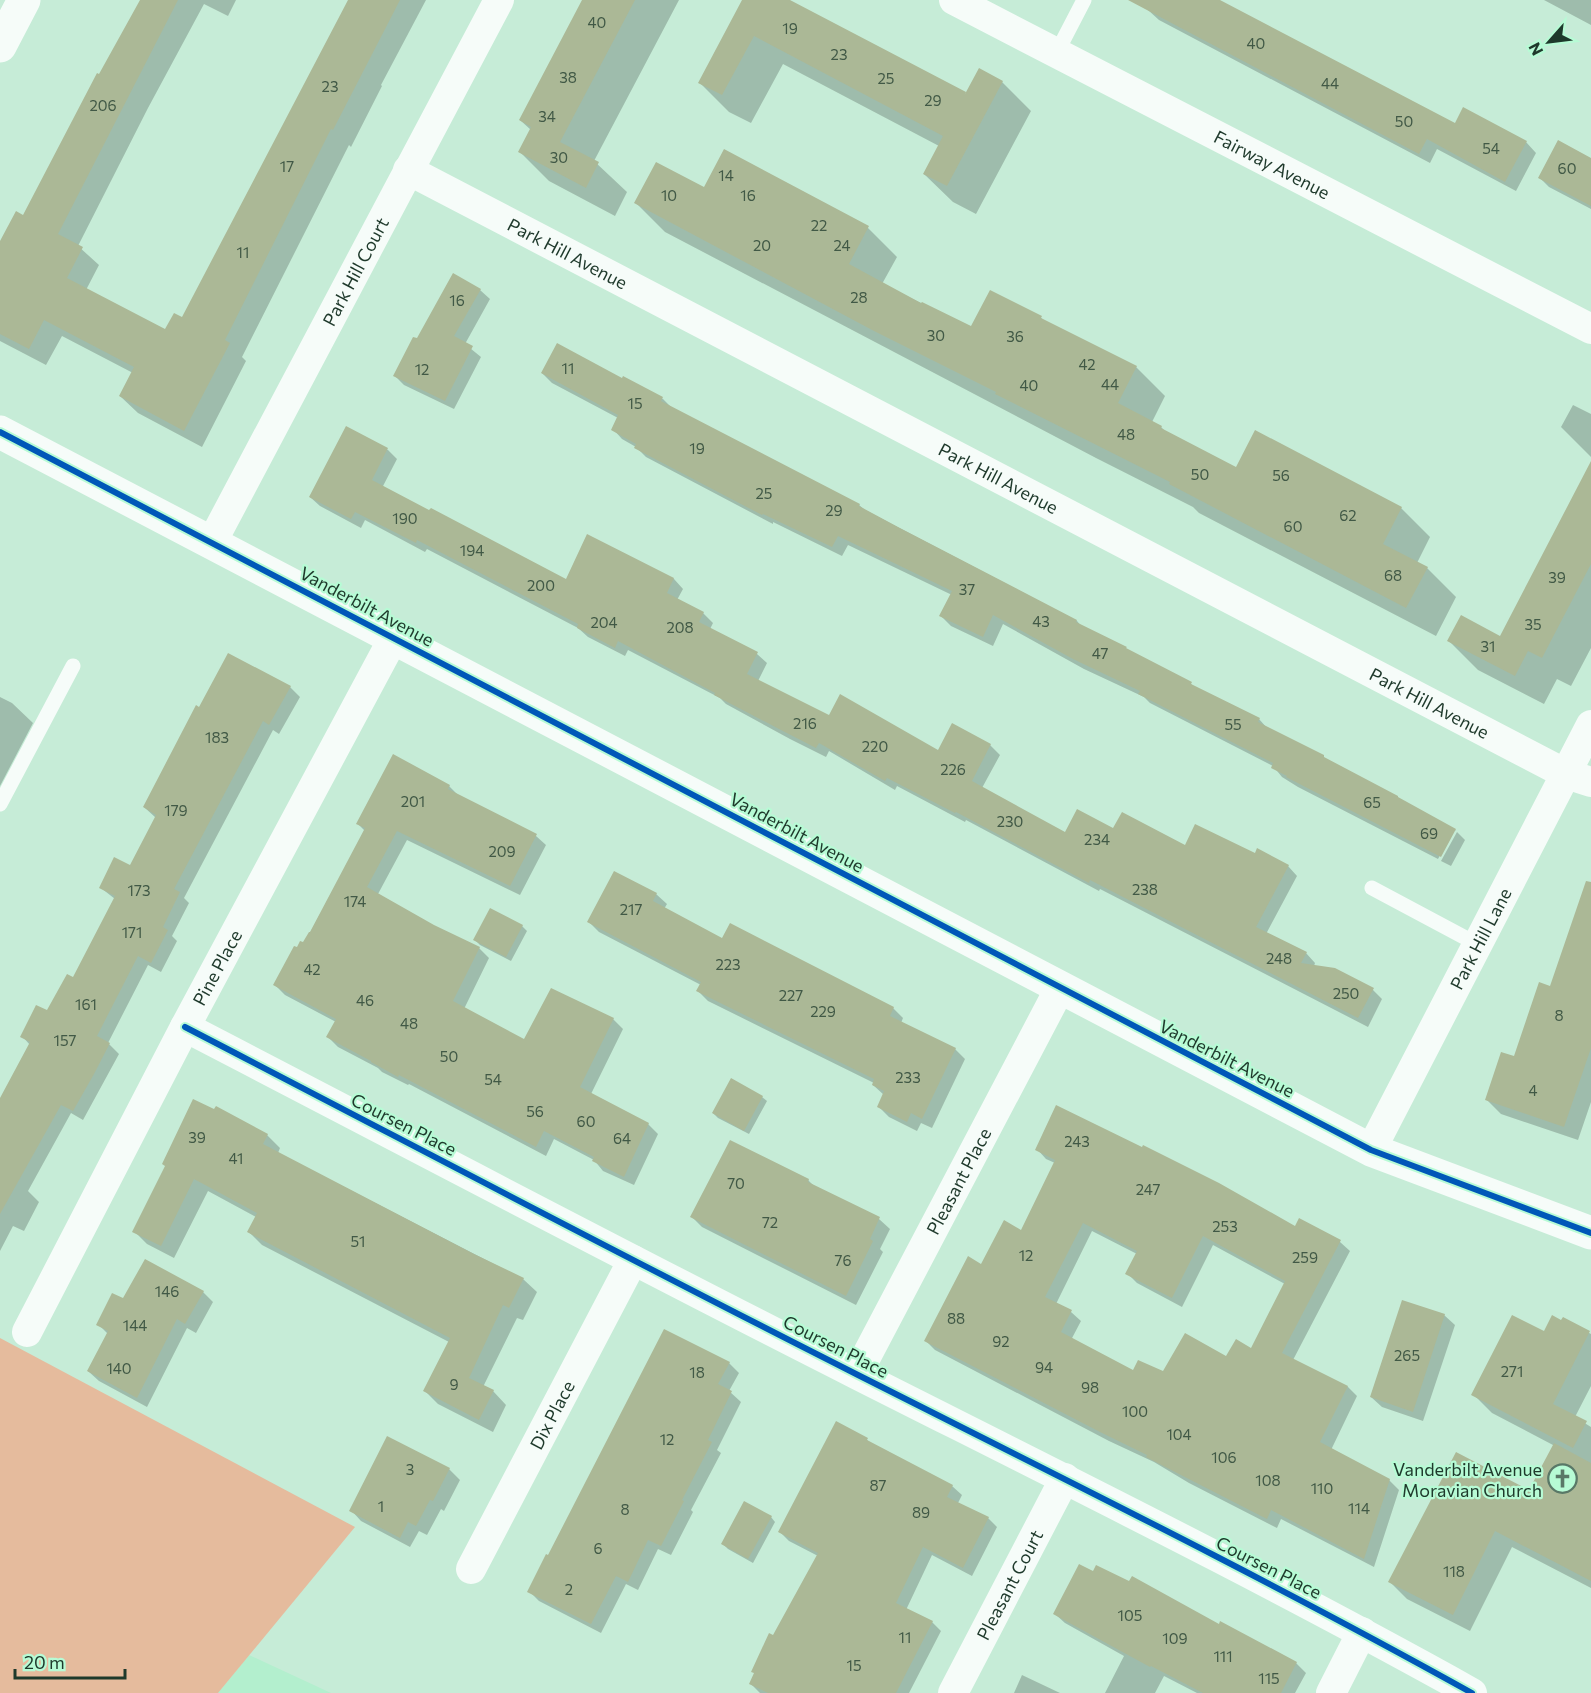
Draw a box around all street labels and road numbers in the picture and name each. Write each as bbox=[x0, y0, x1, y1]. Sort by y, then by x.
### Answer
street label: Fairway Avenue bbox=[1210, 125, 1334, 203]
street label: Park Hill Avenue bbox=[504, 213, 631, 294]
street label: Park Hill Court bbox=[317, 214, 393, 330]
street label: Park Hill Avenue bbox=[935, 438, 1062, 518]
street label: Vanderbilt Avenue bbox=[296, 561, 438, 651]
street label: Park Hill Avenue bbox=[1366, 662, 1493, 743]
street label: Vanderbilt Avenue bbox=[726, 787, 868, 877]
street label: Park Hill Lane bbox=[1445, 884, 1516, 993]
street label: Pine Place bbox=[188, 926, 246, 1009]
street label: Vanderbilt Avenue bbox=[1156, 1014, 1298, 1102]
street label: Coursen Place bbox=[348, 1088, 460, 1160]
street label: Pleasant Place bbox=[921, 1124, 996, 1238]
street label: Coursen Place bbox=[780, 1310, 892, 1382]
street label: Dix Place bbox=[525, 1377, 579, 1453]
street label: Pleasant Court bbox=[972, 1526, 1047, 1644]
street label: Coursen Place bbox=[1213, 1531, 1325, 1603]

